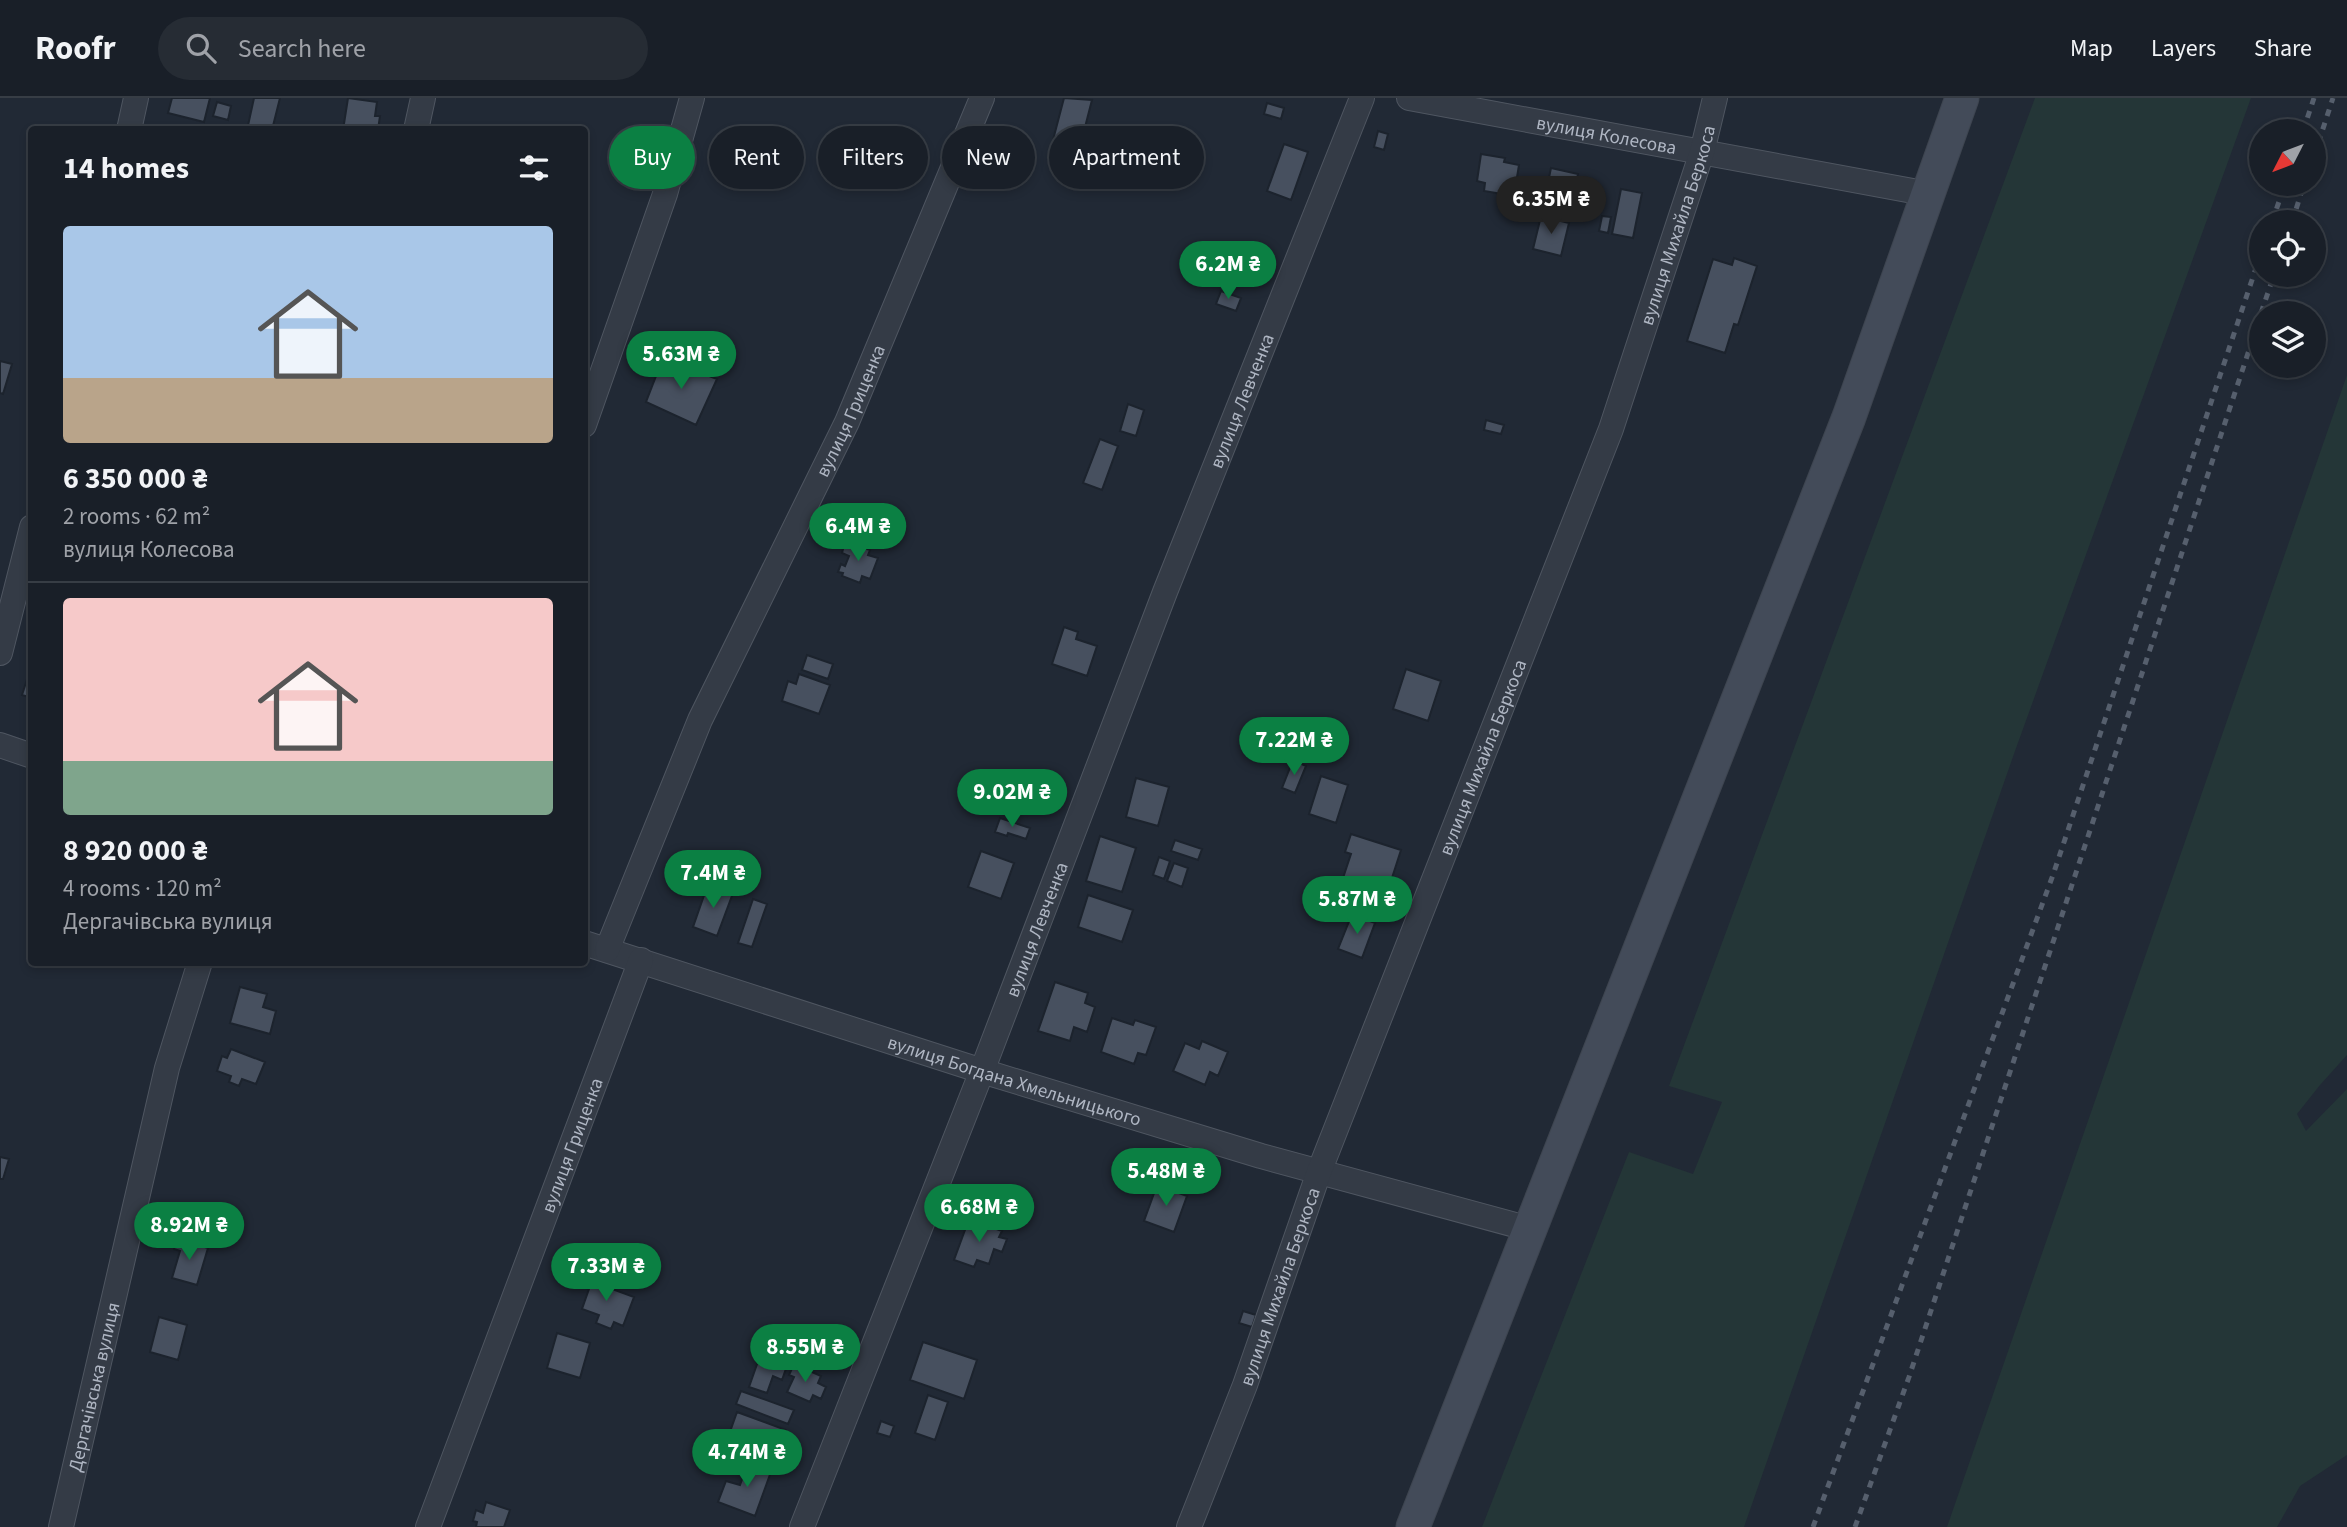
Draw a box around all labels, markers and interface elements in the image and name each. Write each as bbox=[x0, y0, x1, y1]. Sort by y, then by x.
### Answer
search box bbox=[158, 17, 648, 80]
text: Roofr bbox=[35, 25, 116, 72]
icon: search bbox=[182, 29, 220, 67]
text: Search here bbox=[238, 30, 366, 67]
text: Map bbox=[2070, 31, 2113, 66]
text: Layers bbox=[2151, 31, 2216, 66]
text: Share bbox=[2254, 31, 2312, 66]
street label: вулиця Колесова bbox=[1534, 110, 1679, 162]
north arrow bbox=[2249, 119, 2326, 196]
map controls bbox=[2249, 119, 2326, 378]
street label: вулиця Михайла Беркоса bbox=[1634, 123, 1723, 329]
chip: Buy bbox=[609, 126, 695, 189]
chip: Rent bbox=[709, 126, 804, 189]
chip: Filters bbox=[818, 126, 928, 189]
chip: New bbox=[942, 126, 1035, 189]
chip: Apartment bbox=[1049, 126, 1204, 189]
text: 14 homes bbox=[63, 147, 189, 190]
icon: filters bbox=[515, 149, 553, 187]
pin: 6.35M ₴ bbox=[1486, 176, 1616, 236]
text: 6.35M ₴ bbox=[1512, 182, 1590, 215]
button: locate bbox=[2249, 210, 2326, 287]
pin: 6.2M ₴ bbox=[1171, 242, 1285, 301]
text: 6.2M ₴ bbox=[1195, 247, 1261, 280]
icon: home bbox=[245, 271, 371, 397]
button: layers bbox=[2249, 301, 2326, 378]
street label: вулиця Левченка bbox=[1204, 330, 1282, 473]
pin: 5.63M ₴ bbox=[616, 331, 746, 391]
text: 5.63M ₴ bbox=[642, 337, 720, 370]
street label: вулиця Гриценка bbox=[810, 341, 893, 482]
text: 6 350 000 ₴ bbox=[63, 457, 208, 500]
text: 2 rooms · 62 m² bbox=[63, 500, 210, 533]
pin: 6.4M ₴ bbox=[801, 504, 915, 563]
text: 6.4M ₴ bbox=[825, 509, 891, 542]
text: вулиця Колесова bbox=[63, 533, 235, 566]
icon: home bbox=[245, 643, 371, 769]
street label: вулиця Михайла Беркоса bbox=[1433, 656, 1534, 860]
pin: 7.22M ₴ bbox=[1229, 718, 1359, 777]
text: 7.22M ₴ bbox=[1255, 723, 1333, 756]
pin: 9.02M ₴ bbox=[947, 770, 1077, 829]
text: 9.02M ₴ bbox=[973, 775, 1051, 808]
text: 8 920 000 ₴ bbox=[63, 829, 208, 872]
pin: 7.4M ₴ bbox=[656, 850, 770, 910]
text: 7.4M ₴ bbox=[680, 856, 746, 889]
street label: вулиця Левченка bbox=[999, 858, 1076, 1001]
text: 4 rooms · 120 m² bbox=[63, 872, 222, 905]
pin: 5.87M ₴ bbox=[1292, 876, 1422, 936]
text: 5.87M ₴ bbox=[1318, 882, 1396, 915]
text: Дергачівська вулиця bbox=[63, 905, 273, 938]
street label: вулиця Богдана Хмельницького bbox=[884, 1030, 1144, 1134]
street label: вулиця Гриценка bbox=[535, 1074, 611, 1217]
pin: 5.48M ₴ bbox=[1101, 1148, 1231, 1208]
text: 5.48M ₴ bbox=[1127, 1154, 1205, 1187]
pin: 6.68M ₴ bbox=[914, 1184, 1044, 1244]
street label: вулиця Михайла Беркоса bbox=[1234, 1184, 1328, 1390]
text: 6.68M ₴ bbox=[940, 1190, 1018, 1223]
pin: 8.92M ₴ bbox=[124, 1202, 254, 1262]
text: 8.92M ₴ bbox=[150, 1208, 228, 1241]
pin: 7.33M ₴ bbox=[541, 1244, 671, 1303]
text: 7.33M ₴ bbox=[567, 1249, 645, 1282]
street label: Дергачівська вулиця bbox=[62, 1300, 128, 1474]
pin: 8.55M ₴ bbox=[740, 1324, 870, 1384]
text: 8.55M ₴ bbox=[766, 1330, 844, 1363]
pin: 4.74M ₴ bbox=[682, 1430, 812, 1489]
text: 4.74M ₴ bbox=[708, 1435, 786, 1468]

